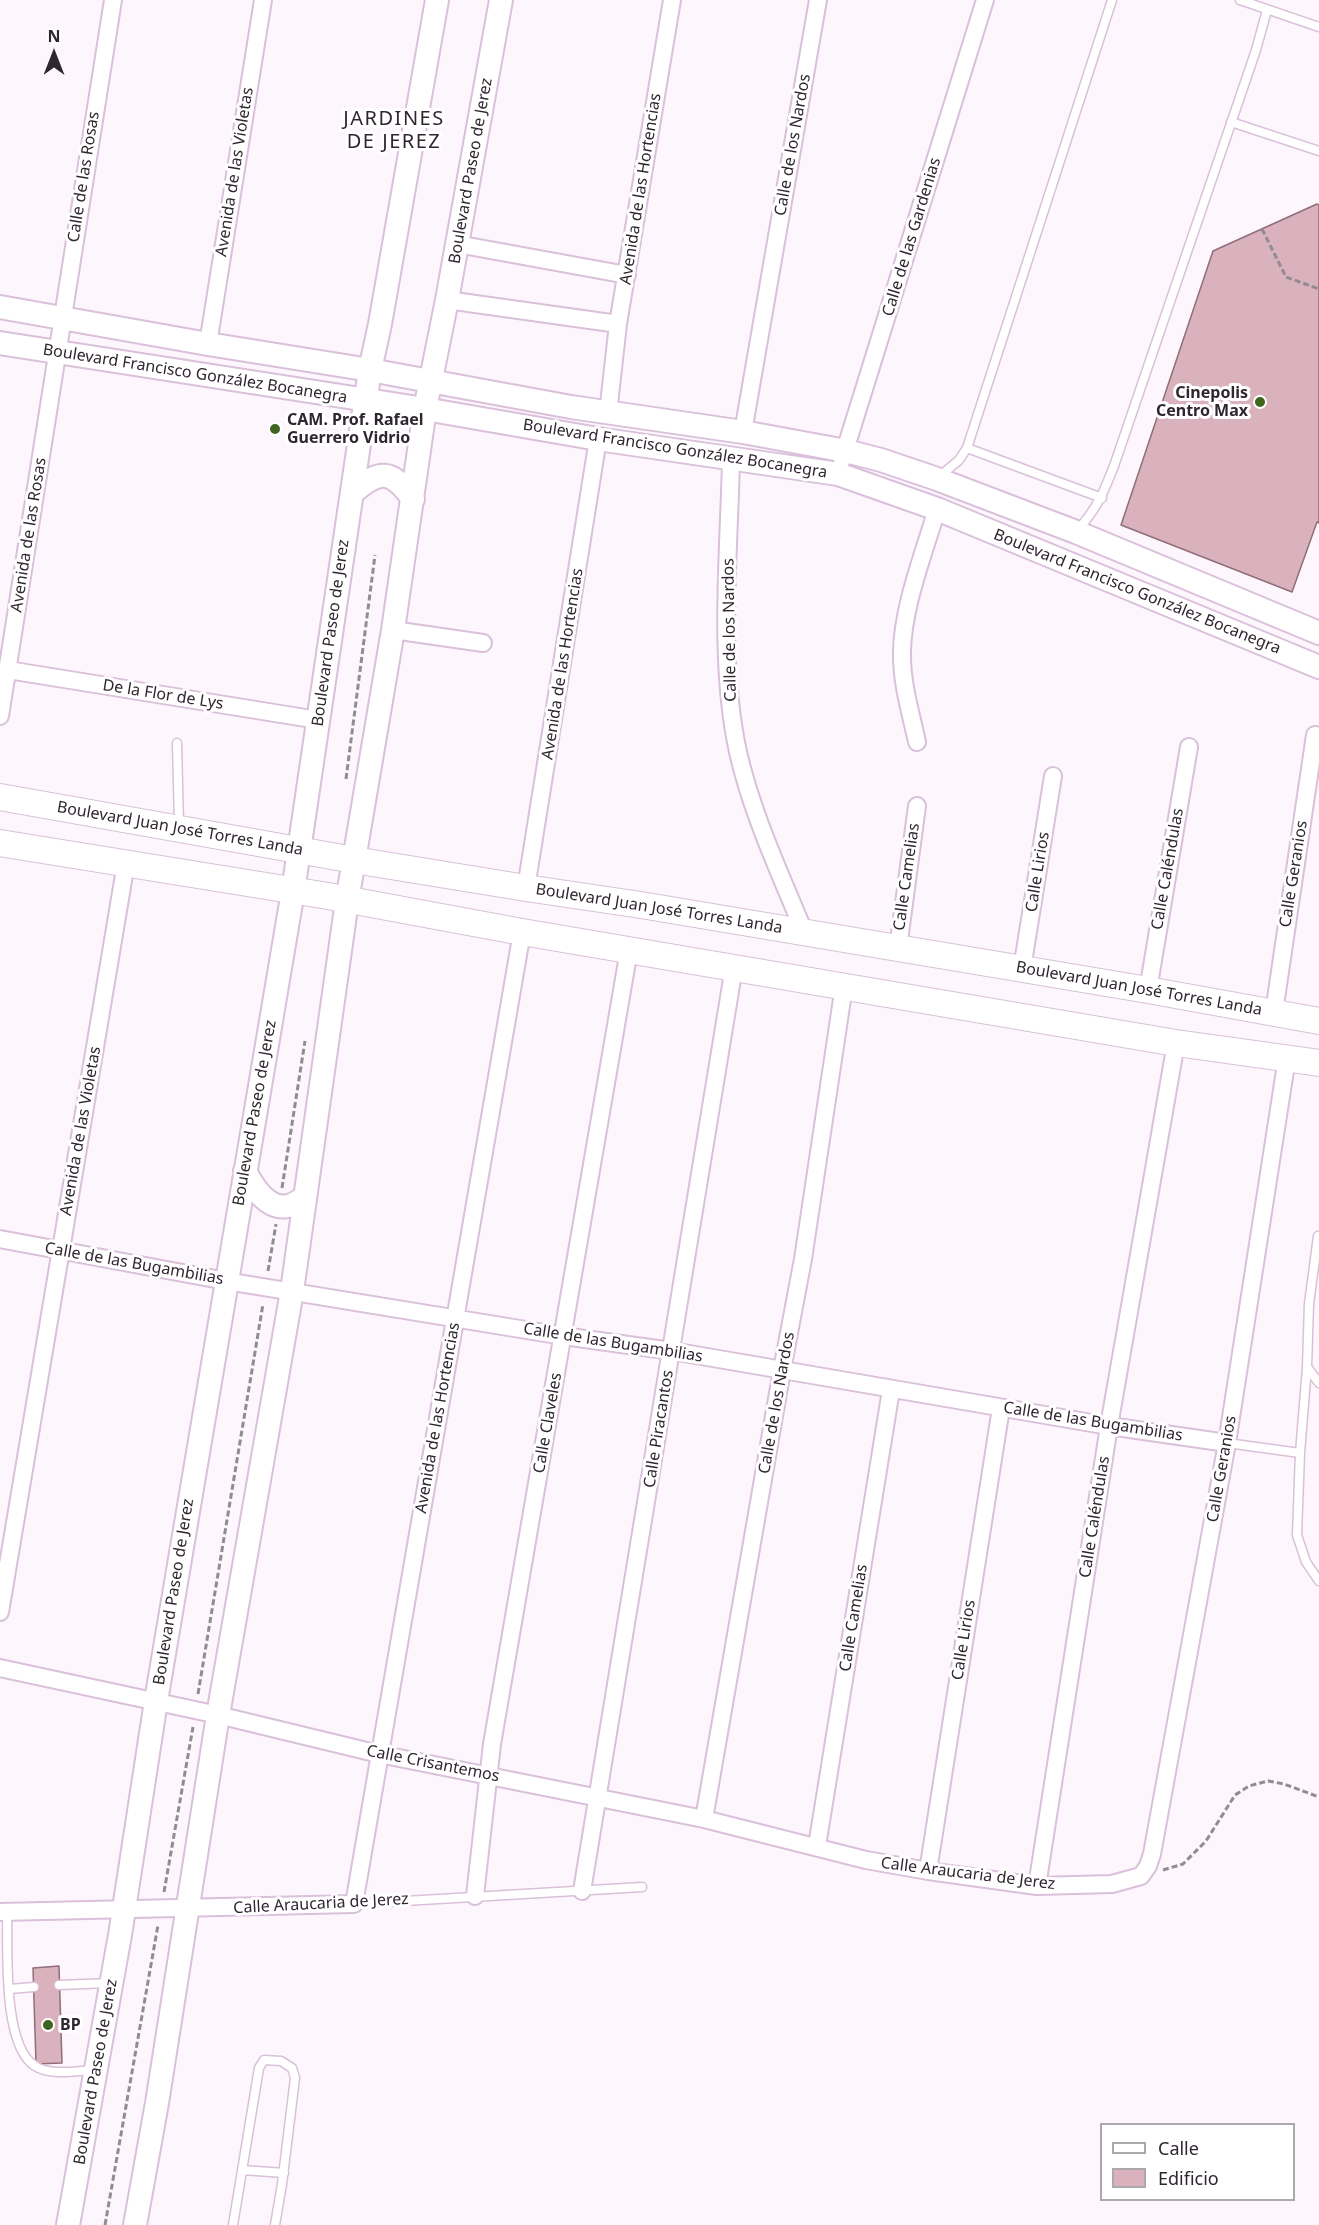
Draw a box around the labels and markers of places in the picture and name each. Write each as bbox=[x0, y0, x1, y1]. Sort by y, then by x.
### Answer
place label: Cinepolis Centro Max bbox=[1156, 383, 1248, 421]
marker: Cinepolis Centro Max bbox=[1253, 395, 1267, 409]
place label: CAM. Prof. Rafael Guerrero Vidrio bbox=[287, 410, 424, 448]
marker: CAM. Prof. Rafael Guerrero Vidrio bbox=[268, 422, 282, 436]
place label: BP bbox=[60, 2015, 81, 2035]
marker: BP bbox=[41, 2018, 55, 2032]

